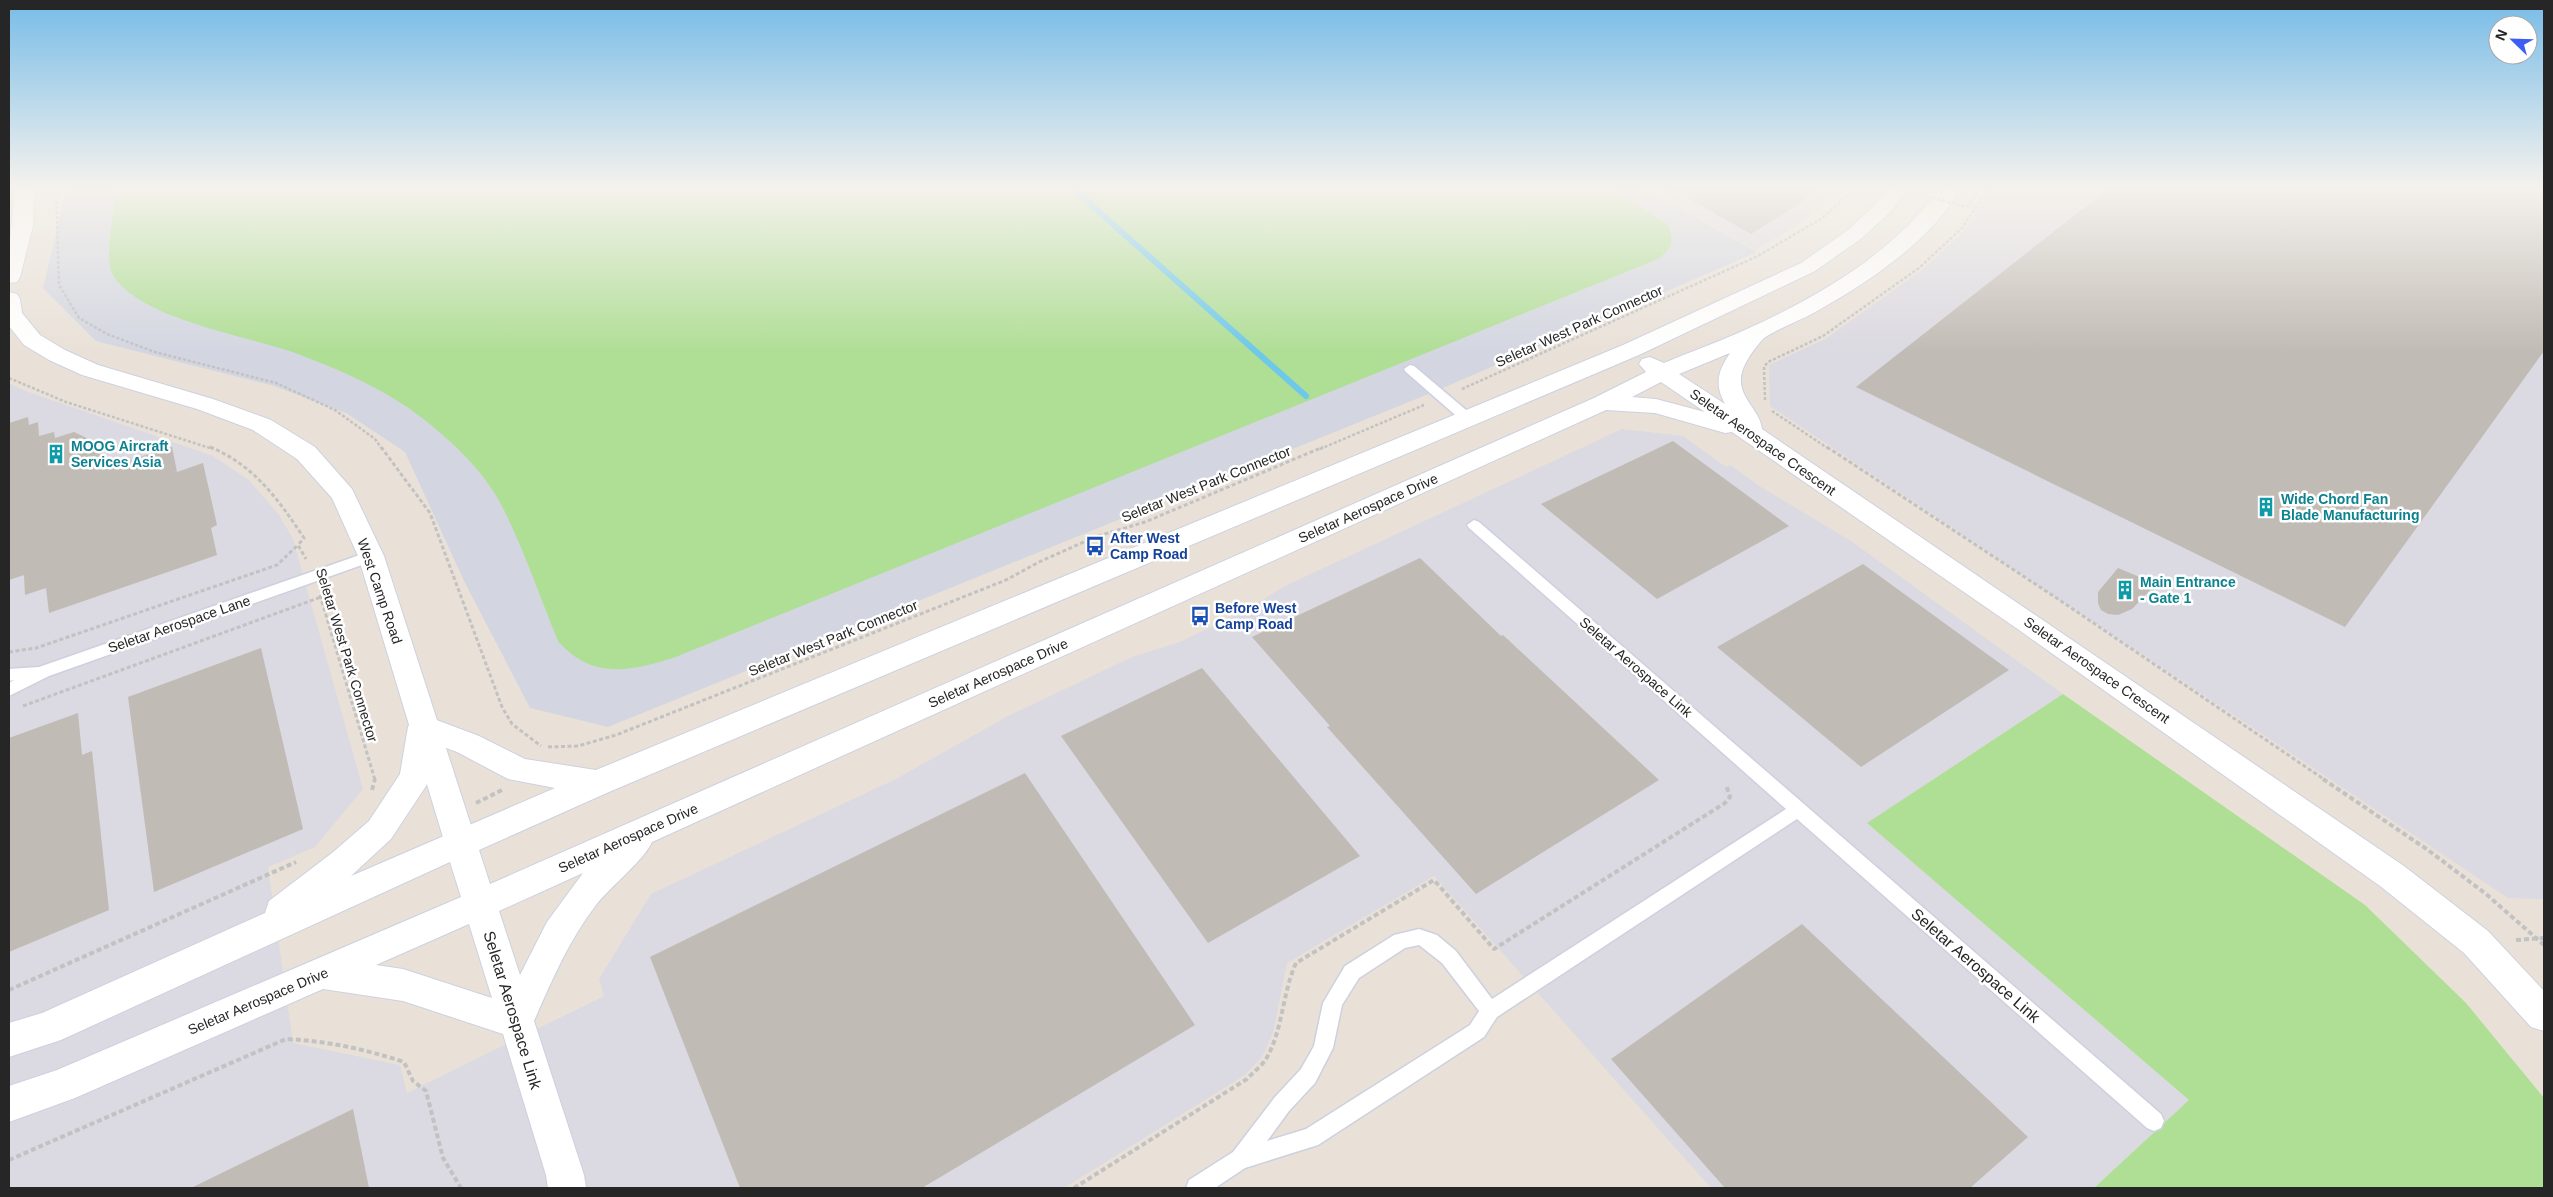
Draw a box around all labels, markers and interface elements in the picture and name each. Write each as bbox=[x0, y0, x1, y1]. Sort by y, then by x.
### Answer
north arrow bbox=[2488, 15, 2538, 65]
text: N bbox=[2492, 27, 2510, 43]
street label: Seletar West Park Connector bbox=[1493, 282, 1665, 370]
street label: Seletar Aerospace Crescent bbox=[1687, 385, 1839, 499]
place label: MOOG Aircraft Services Asia bbox=[71, 438, 169, 470]
building icon: MOOG Aircraft Services Asia bbox=[45, 443, 67, 465]
street label: Seletar West Park Connector bbox=[1119, 443, 1293, 525]
street label: Seletar Aerospace Drive bbox=[1296, 470, 1440, 546]
place label: Wide Chord Fan Blade Manufacturing bbox=[2281, 491, 2419, 523]
building icon: Wide Chord Fan Blade Manufacturing bbox=[2255, 496, 2277, 518]
place label: After West Camp Road bbox=[1110, 530, 1188, 562]
bus stop icon: After West Camp Road bbox=[1084, 535, 1106, 557]
street label: West Camp Road bbox=[354, 536, 406, 646]
street label: Seletar West Park Connector bbox=[313, 566, 381, 744]
place label: Main Entrance - Gate 1 bbox=[2140, 574, 2236, 606]
building icon: Main Entrance - Gate 1 bbox=[2114, 579, 2136, 601]
street label: Seletar Aerospace Lane bbox=[106, 592, 252, 656]
street label: Seletar West Park Connector bbox=[746, 597, 920, 679]
place label: Before West Camp Road bbox=[1215, 600, 1297, 632]
bus stop icon: Before West Camp Road bbox=[1189, 605, 1211, 627]
street label: Seletar Aerospace Crescent bbox=[2021, 613, 2173, 727]
street label: Seletar Aerospace Link bbox=[1576, 614, 1696, 721]
street label: Seletar Aerospace Drive bbox=[926, 635, 1070, 711]
street label: Seletar Aerospace Drive bbox=[556, 800, 700, 876]
street label: Seletar Aerospace Link bbox=[1908, 905, 2044, 1026]
street label: Seletar Aerospace Link bbox=[480, 929, 545, 1092]
street label: Seletar Aerospace Drive bbox=[185, 964, 331, 1038]

